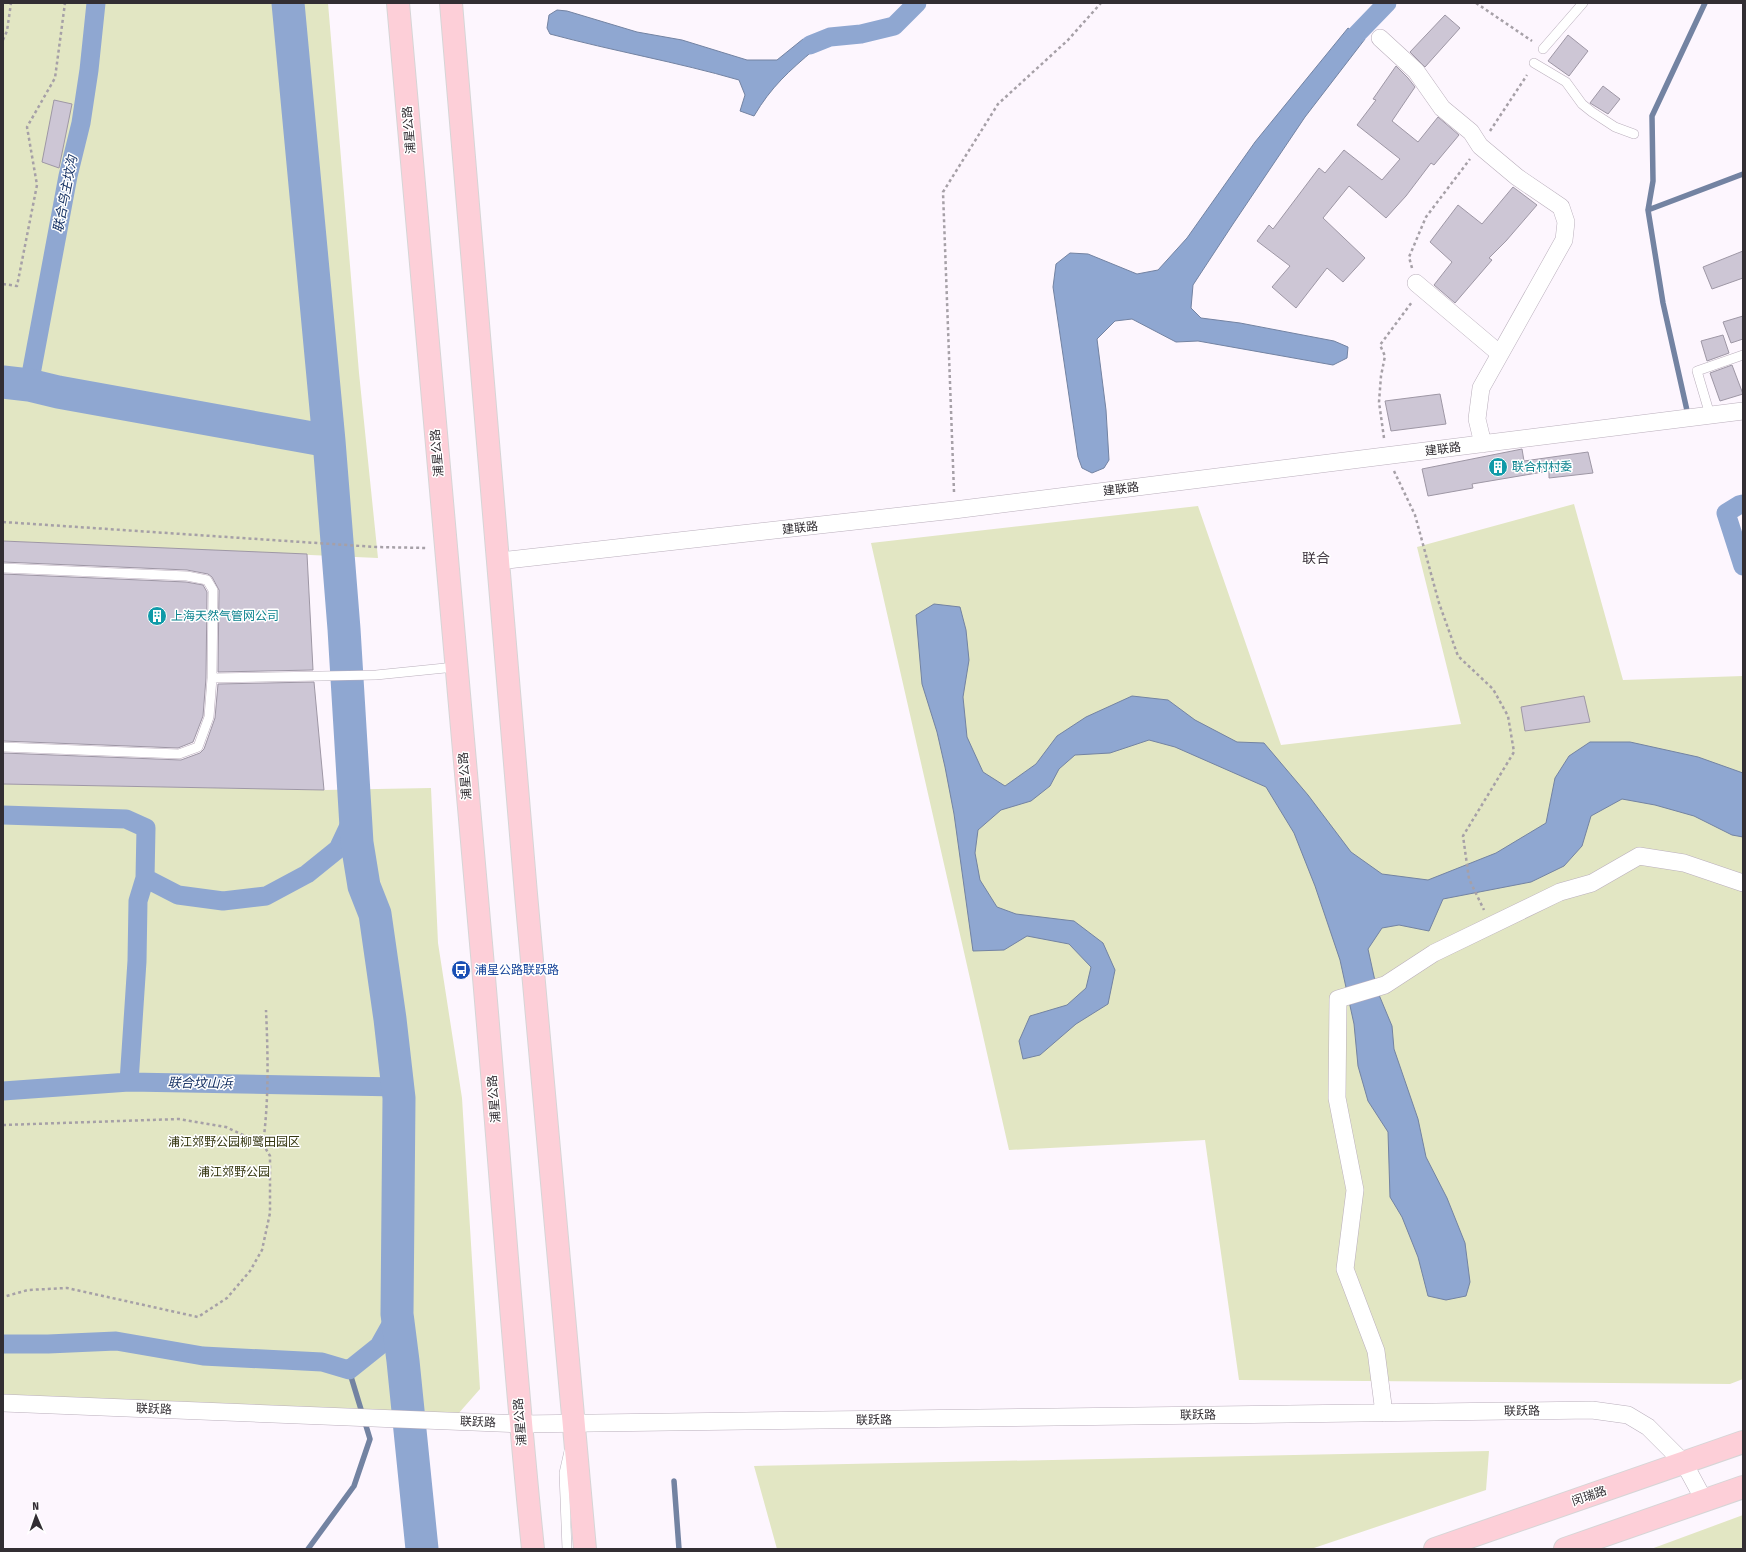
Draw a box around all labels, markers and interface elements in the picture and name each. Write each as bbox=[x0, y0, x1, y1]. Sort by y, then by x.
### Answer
street label: 浦星公路 bbox=[400, 105, 418, 155]
water label: 联合鸟主坟沟 bbox=[50, 152, 80, 234]
street label: 浦星公路 bbox=[428, 428, 446, 478]
street label: 建联路 bbox=[1424, 440, 1462, 458]
building icon: 联合村村委 bbox=[1487, 456, 1509, 478]
place label: 联合村村委 bbox=[1512, 460, 1572, 474]
street label: 建联路 bbox=[1102, 480, 1140, 498]
street label: 建联路 bbox=[781, 519, 819, 537]
district label: 联合 bbox=[1302, 550, 1330, 567]
building icon: 上海天然气管网公司 bbox=[146, 605, 168, 627]
place label: 上海天然气管网公司 bbox=[171, 609, 279, 623]
street label: 浦星公路 bbox=[456, 751, 474, 801]
bus stop icon: 浦星公路联跃路 bbox=[450, 959, 472, 981]
place label: 浦星公路联跃路 bbox=[475, 963, 559, 977]
street label: 浦星公路 bbox=[485, 1074, 503, 1124]
water label: 联合坟山浜 bbox=[167, 1075, 234, 1091]
park label: 浦江郊野公园柳鹭田园区 bbox=[168, 1135, 300, 1149]
park label: 浦江郊野公园 bbox=[198, 1165, 270, 1179]
street label: 浦星公路 bbox=[511, 1397, 529, 1447]
street label: 联跃路 bbox=[136, 1401, 172, 1417]
street label: 联跃路 bbox=[1504, 1404, 1540, 1418]
street label: 联跃路 bbox=[1180, 1408, 1216, 1422]
street label: 联跃路 bbox=[856, 1413, 892, 1427]
street label: 联跃路 bbox=[460, 1414, 496, 1430]
street label: 闵瑞路 bbox=[1570, 1484, 1608, 1508]
north arrow bbox=[16, 1496, 56, 1536]
text: N bbox=[32, 1500, 39, 1513]

